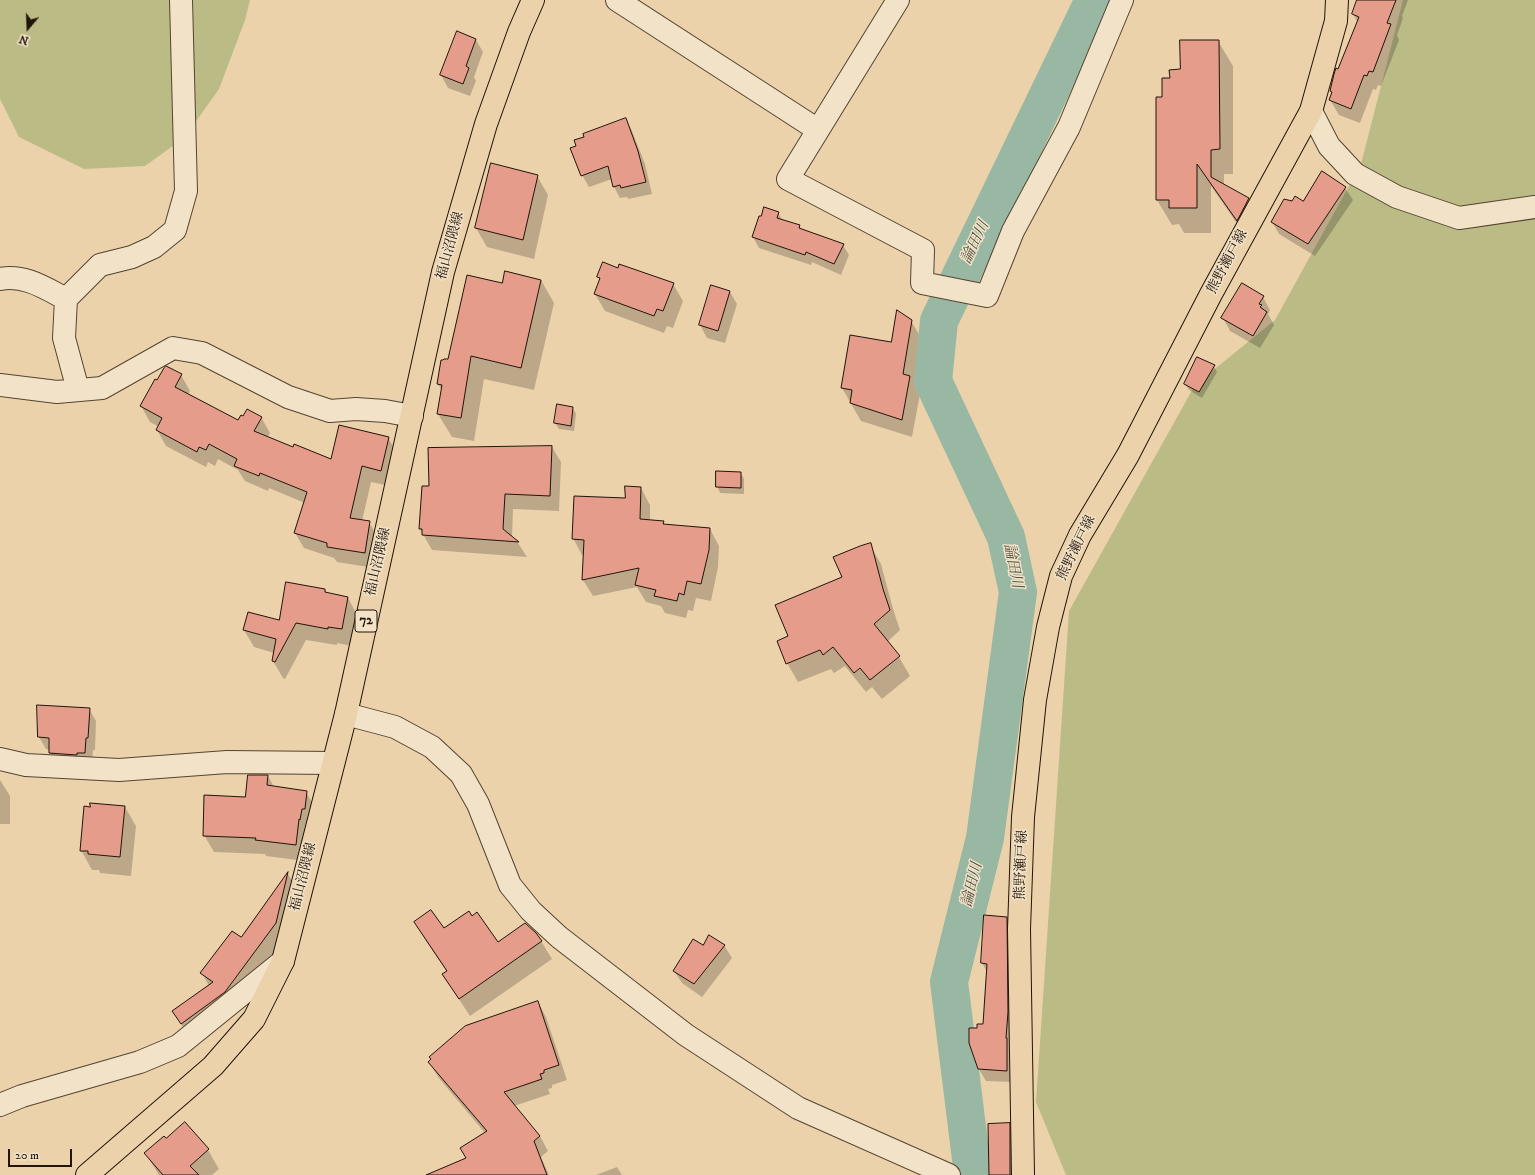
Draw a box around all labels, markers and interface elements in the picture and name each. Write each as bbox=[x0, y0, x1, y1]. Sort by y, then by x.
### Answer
north arrow bbox=[8, 8, 48, 48]
text: N bbox=[18, 31, 31, 47]
street label: 福山沼隈線 bbox=[434, 210, 468, 282]
water label: 論田川 bbox=[958, 219, 994, 267]
street label: 熊野瀬戸線 bbox=[1204, 227, 1252, 297]
street label: 熊野瀬戸線 bbox=[1054, 513, 1100, 583]
street label: 福山沼隈線 bbox=[363, 526, 395, 598]
water label: 論田川 bbox=[999, 542, 1025, 590]
road number: 72 bbox=[355, 610, 377, 632]
street label: 熊野瀬戸線 bbox=[1012, 830, 1032, 900]
street label: 福山沼隈線 bbox=[287, 841, 321, 913]
water label: 論田川 bbox=[959, 861, 987, 909]
scale bar bbox=[10, 1141, 74, 1167]
text: 20 m bbox=[15, 1148, 39, 1163]

